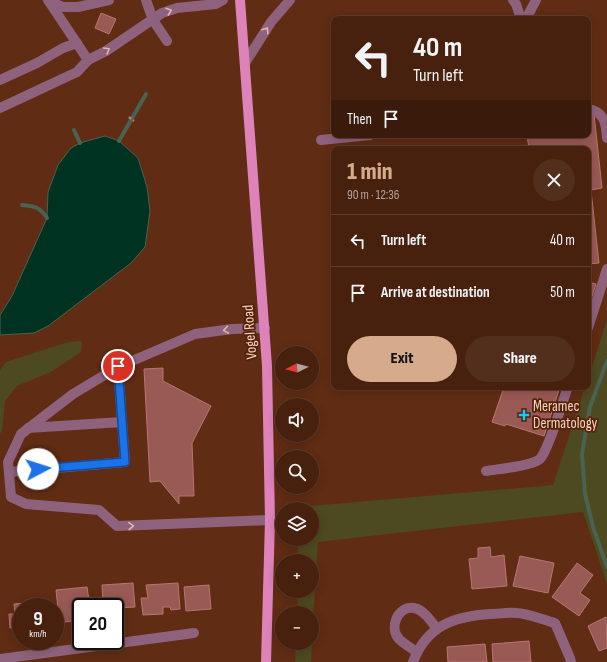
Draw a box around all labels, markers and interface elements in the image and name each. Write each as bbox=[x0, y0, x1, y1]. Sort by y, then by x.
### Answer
one-way arrow bbox=[166, 7, 173, 15]
one-way arrow bbox=[261, 27, 268, 34]
text: 40 m bbox=[413, 31, 462, 64]
icon: left bbox=[347, 32, 399, 84]
one-way arrow bbox=[103, 47, 110, 54]
text: Turn left bbox=[413, 65, 464, 86]
icon: arrive bbox=[380, 108, 402, 130]
text: Then bbox=[347, 110, 372, 129]
text: 1 min bbox=[347, 157, 393, 186]
button: close bbox=[533, 159, 575, 201]
text: 90 m · 12:36 bbox=[347, 187, 399, 203]
icon: left bbox=[347, 230, 369, 252]
text: Turn left bbox=[381, 231, 426, 250]
text: 40 m bbox=[550, 231, 575, 250]
icon: arrive bbox=[347, 282, 369, 304]
text: Arrive at destination bbox=[381, 283, 490, 302]
text: 50 m bbox=[550, 283, 575, 302]
street label: Vogel Road bbox=[239, 304, 261, 360]
one-way arrow bbox=[223, 325, 229, 334]
button: Exit bbox=[347, 336, 457, 382]
button: Share bbox=[465, 336, 575, 382]
north arrow bbox=[275, 346, 319, 390]
map controls bbox=[275, 346, 319, 650]
pin bbox=[101, 349, 135, 383]
icon: arrive bbox=[107, 355, 129, 377]
place label: Meramec Dermatology bbox=[533, 397, 598, 433]
button: sound bbox=[275, 398, 319, 442]
marker: Meramec Dermatology bbox=[518, 409, 530, 421]
position arrow bbox=[17, 448, 59, 490]
button: search bbox=[275, 450, 319, 494]
button: layers bbox=[275, 502, 319, 546]
one-way arrow bbox=[128, 521, 134, 530]
button: + bbox=[275, 554, 319, 598]
speed limit sign: 20 bbox=[72, 598, 124, 650]
button: − bbox=[275, 606, 319, 650]
text: 9 bbox=[33, 607, 43, 631]
text: km/h bbox=[29, 628, 47, 640]

